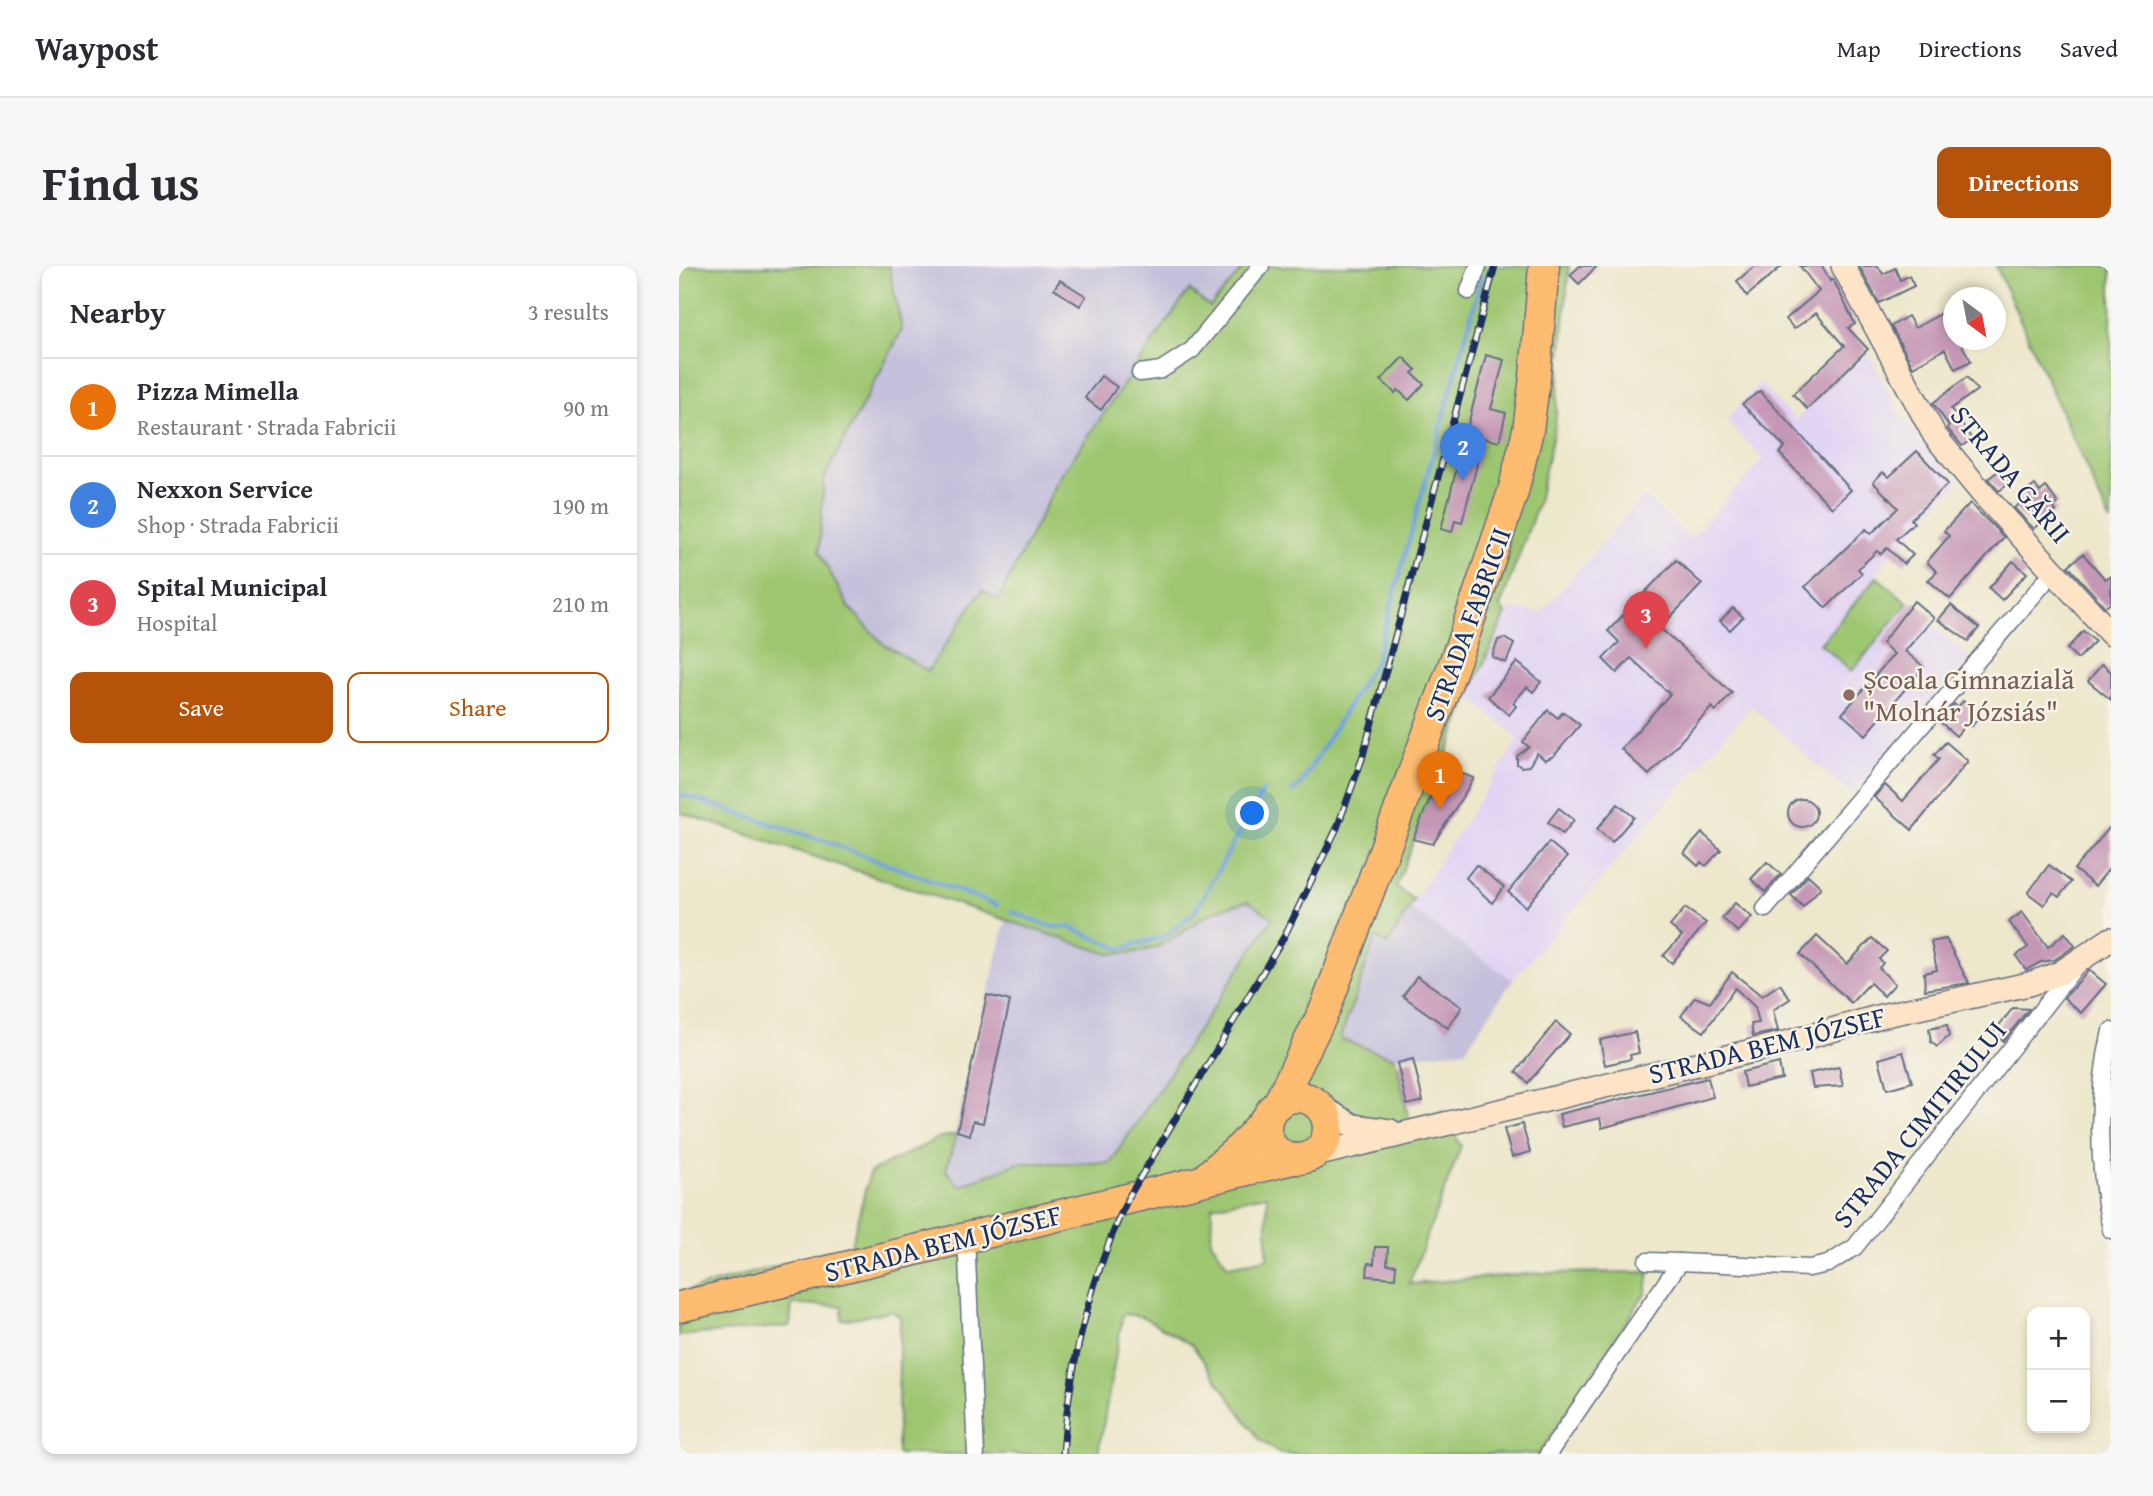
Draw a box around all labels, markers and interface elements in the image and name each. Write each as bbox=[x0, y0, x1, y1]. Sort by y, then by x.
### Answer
text: Waypost bbox=[35, 24, 159, 72]
text: Map bbox=[1837, 31, 1881, 66]
text: Directions bbox=[1919, 31, 2022, 66]
text: Saved bbox=[2060, 31, 2118, 66]
text: Find us bbox=[42, 146, 200, 218]
button: Directions bbox=[1937, 147, 2111, 218]
north arrow bbox=[1943, 287, 2006, 350]
text: Nearby bbox=[70, 290, 166, 334]
text: 3 results bbox=[528, 295, 609, 328]
text: Pizza Mimella bbox=[137, 371, 299, 410]
text: 1 bbox=[87, 391, 99, 424]
text: 90 m bbox=[563, 391, 609, 424]
street label: STRADA GĂRII bbox=[1941, 396, 2081, 551]
text: Restaurant · Strada Fabricii bbox=[137, 410, 397, 443]
pin: 2 bbox=[1440, 423, 1486, 481]
text: Nexxon Service bbox=[137, 469, 313, 508]
text: 2 bbox=[87, 489, 99, 522]
text: 190 m bbox=[552, 489, 609, 522]
text: Shop · Strada Fabricii bbox=[137, 508, 339, 541]
street label: STRADA FABRICII bbox=[1412, 521, 1521, 726]
text: Spital Municipal bbox=[137, 567, 327, 606]
text: 3 bbox=[87, 587, 99, 620]
text: 210 m bbox=[552, 587, 609, 620]
pin: 3 bbox=[1623, 591, 1669, 649]
text: Hospital bbox=[137, 606, 217, 639]
place label: Școala Gimnazială "Molnár Józsiás" bbox=[1863, 658, 2075, 731]
button: Save bbox=[70, 672, 333, 743]
button: Share bbox=[347, 672, 609, 743]
marker: Școala Gimnazială "Molnár Józsiás" bbox=[1841, 687, 1857, 703]
pin: 1 bbox=[1417, 751, 1463, 809]
your location bbox=[1235, 796, 1269, 830]
street label: STRADA BEM JÓZSEF bbox=[1644, 995, 1890, 1094]
street label: STRADA CIMITIRULUI bbox=[1822, 1011, 2015, 1236]
street label: STRADA BEM JÓZSEF bbox=[820, 1193, 1066, 1292]
map controls bbox=[2027, 1307, 2090, 1433]
button: + bbox=[2027, 1307, 2090, 1370]
button: − bbox=[2027, 1370, 2090, 1433]

